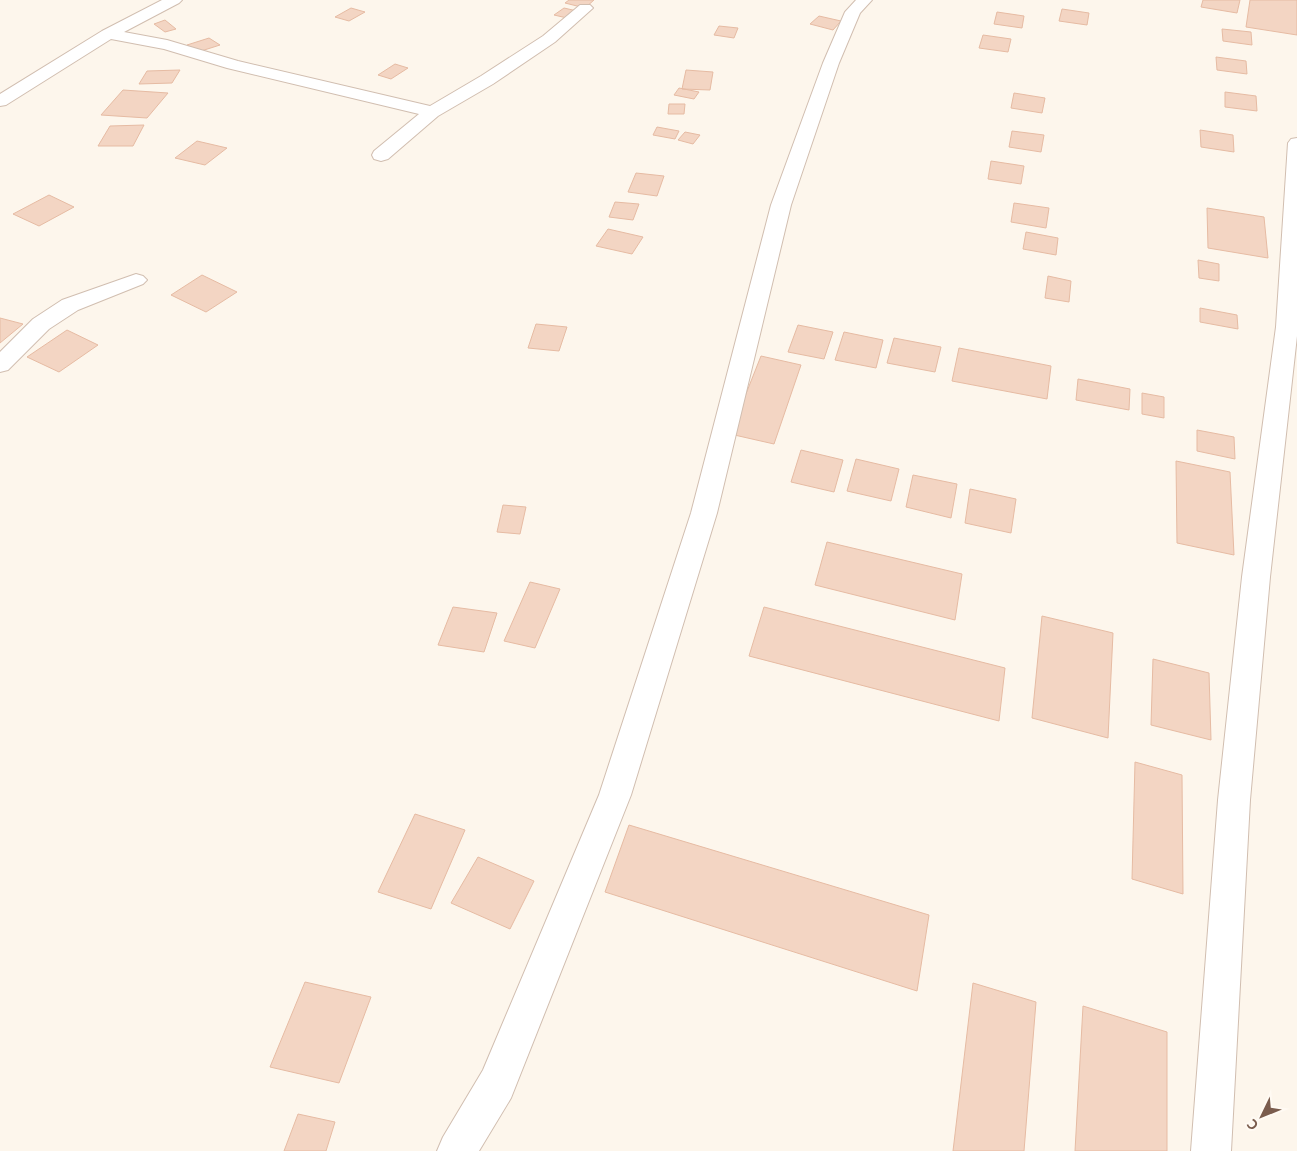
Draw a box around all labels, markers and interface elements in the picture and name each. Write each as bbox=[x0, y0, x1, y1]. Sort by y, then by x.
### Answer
north arrow bbox=[1237, 1091, 1287, 1141]
text: С bbox=[1244, 1116, 1261, 1134]

